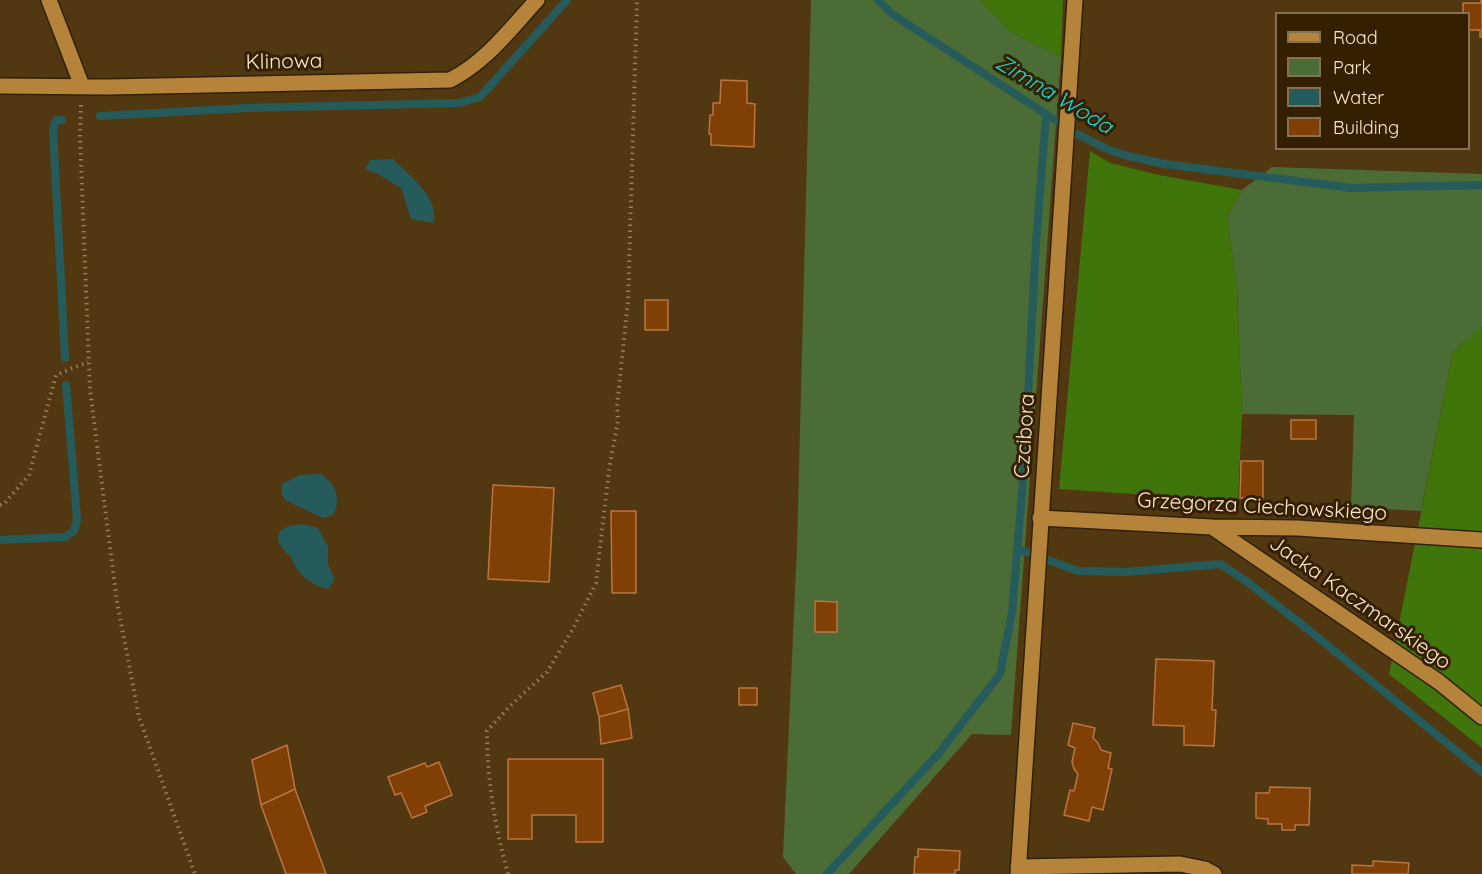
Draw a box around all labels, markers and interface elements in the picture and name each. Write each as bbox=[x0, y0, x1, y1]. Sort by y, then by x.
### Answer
legend bbox=[1275, 12, 1470, 150]
text: Road bbox=[1333, 26, 1378, 49]
street label: Klinowa bbox=[245, 49, 323, 75]
water label: Zimna Woda bbox=[991, 50, 1117, 140]
text: Park bbox=[1333, 56, 1371, 79]
text: Water bbox=[1333, 86, 1384, 109]
text: Building bbox=[1333, 116, 1399, 139]
street label: Czcibora bbox=[1009, 393, 1041, 479]
street label: Grzegorza Ciechowskiego bbox=[1136, 488, 1388, 526]
street label: Jacka Kaczmarskiego bbox=[1264, 531, 1456, 675]

